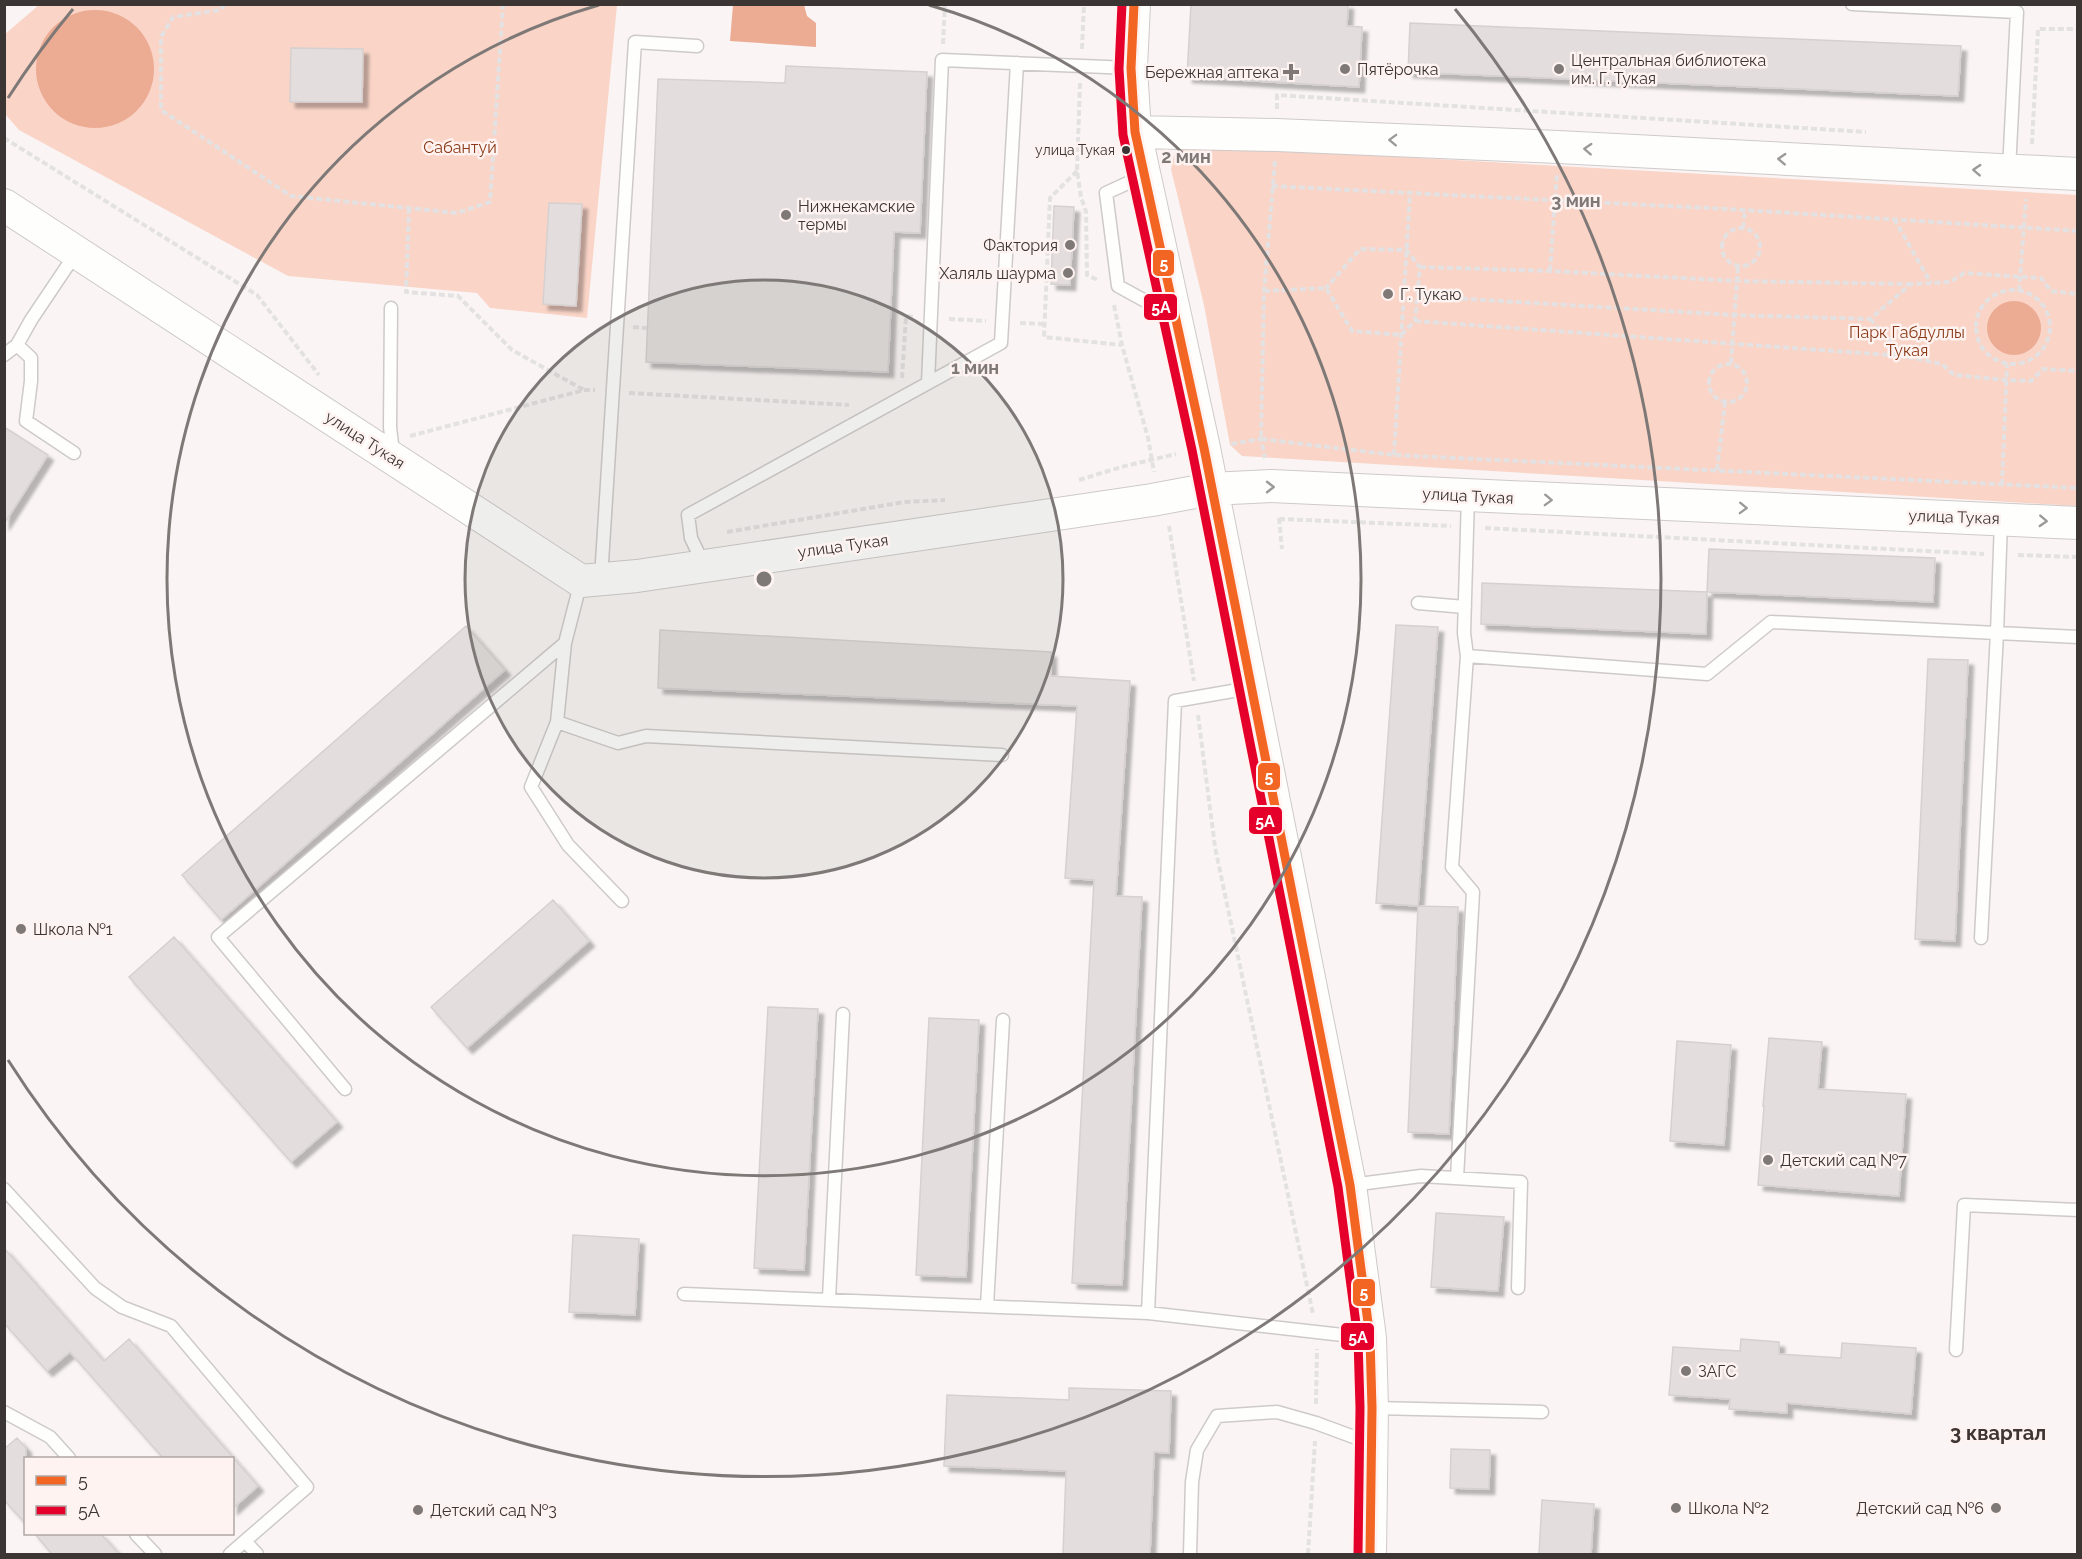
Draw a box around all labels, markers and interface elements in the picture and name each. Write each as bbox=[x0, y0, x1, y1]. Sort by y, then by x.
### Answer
place label: Центральная библиотека им. Г. Тукая bbox=[1571, 51, 1766, 88]
place label: Пятёрочка bbox=[1357, 60, 1438, 79]
marker: Пятёрочка bbox=[1338, 62, 1352, 76]
marker: Центральная библиотека им. Г. Тукая bbox=[1552, 62, 1566, 76]
place label: Бережная аптека bbox=[1145, 63, 1279, 82]
marker: Бережная аптека bbox=[1284, 65, 1298, 79]
one-way arrow bbox=[1388, 134, 1397, 147]
park label: Сабантуй bbox=[423, 138, 497, 157]
place label: улица Тукая bbox=[1035, 142, 1115, 158]
one-way arrow bbox=[1583, 142, 1592, 155]
marker: улица Тукая bbox=[1120, 144, 1132, 156]
text: 2 мин bbox=[1161, 146, 1211, 167]
one-way arrow bbox=[1778, 153, 1787, 166]
one-way arrow bbox=[1973, 163, 1982, 176]
text: 3 мин bbox=[1551, 190, 1601, 211]
place label: Нижнекамские термы bbox=[798, 197, 915, 234]
marker: Нижнекамские термы bbox=[779, 208, 793, 222]
place label: Фактория bbox=[983, 236, 1058, 255]
marker: Фактория bbox=[1063, 238, 1077, 252]
line badge: 5 bbox=[1152, 249, 1175, 277]
text: 5 bbox=[1160, 254, 1169, 273]
place label: Халяль шаурма bbox=[939, 264, 1056, 283]
marker: Халяль шаурма bbox=[1061, 266, 1075, 280]
place label: Г. Тукаю bbox=[1400, 285, 1461, 304]
marker: Г. Тукаю bbox=[1381, 287, 1395, 301]
line badge: 5А bbox=[1143, 293, 1178, 321]
text: 5А bbox=[1151, 298, 1171, 317]
park label: Парк Габдуллы Тукая bbox=[1849, 323, 1965, 360]
text: 1 мин bbox=[951, 357, 999, 378]
street label: улица Тукая bbox=[322, 407, 408, 473]
one-way arrow bbox=[1265, 481, 1274, 493]
street label: улица Тукая bbox=[1422, 484, 1514, 508]
one-way arrow bbox=[1544, 493, 1553, 506]
one-way arrow bbox=[1739, 501, 1748, 514]
street label: улица Тукая bbox=[1908, 506, 2000, 528]
one-way arrow bbox=[2038, 515, 2047, 528]
street label: улица Тукая bbox=[796, 530, 890, 562]
centre of rings bbox=[754, 569, 774, 589]
line badge: 5 bbox=[1257, 762, 1281, 791]
text: 5 bbox=[1265, 767, 1274, 786]
line badge: 5А bbox=[1248, 806, 1283, 835]
text: 5А bbox=[1255, 812, 1275, 831]
place label: Школа №1 bbox=[33, 920, 113, 939]
marker: Школа №1 bbox=[14, 922, 28, 936]
place label: Детский сад №7 bbox=[1780, 1151, 1907, 1170]
marker: Детский сад №7 bbox=[1761, 1153, 1775, 1167]
line badge: 5 bbox=[1352, 1278, 1376, 1307]
text: 5 bbox=[1360, 1283, 1369, 1302]
line badge: 5А bbox=[1340, 1322, 1375, 1351]
text: 5А bbox=[1348, 1328, 1368, 1347]
place label: ЗАГС bbox=[1698, 1362, 1737, 1381]
marker: ЗАГС bbox=[1679, 1364, 1693, 1378]
district label: 3 квартал bbox=[1950, 1421, 2046, 1445]
legend bbox=[24, 1457, 234, 1535]
text: 5 bbox=[78, 1470, 88, 1491]
place label: Школа №2 bbox=[1688, 1499, 1769, 1518]
place label: Детский сад №6 bbox=[1856, 1499, 1984, 1518]
text: 5А bbox=[78, 1500, 100, 1521]
place label: Детский сад №3 bbox=[430, 1501, 557, 1520]
marker: Школа №2 bbox=[1669, 1501, 1683, 1515]
marker: Детский сад №6 bbox=[1989, 1501, 2003, 1515]
marker: Детский сад №3 bbox=[411, 1503, 425, 1517]

